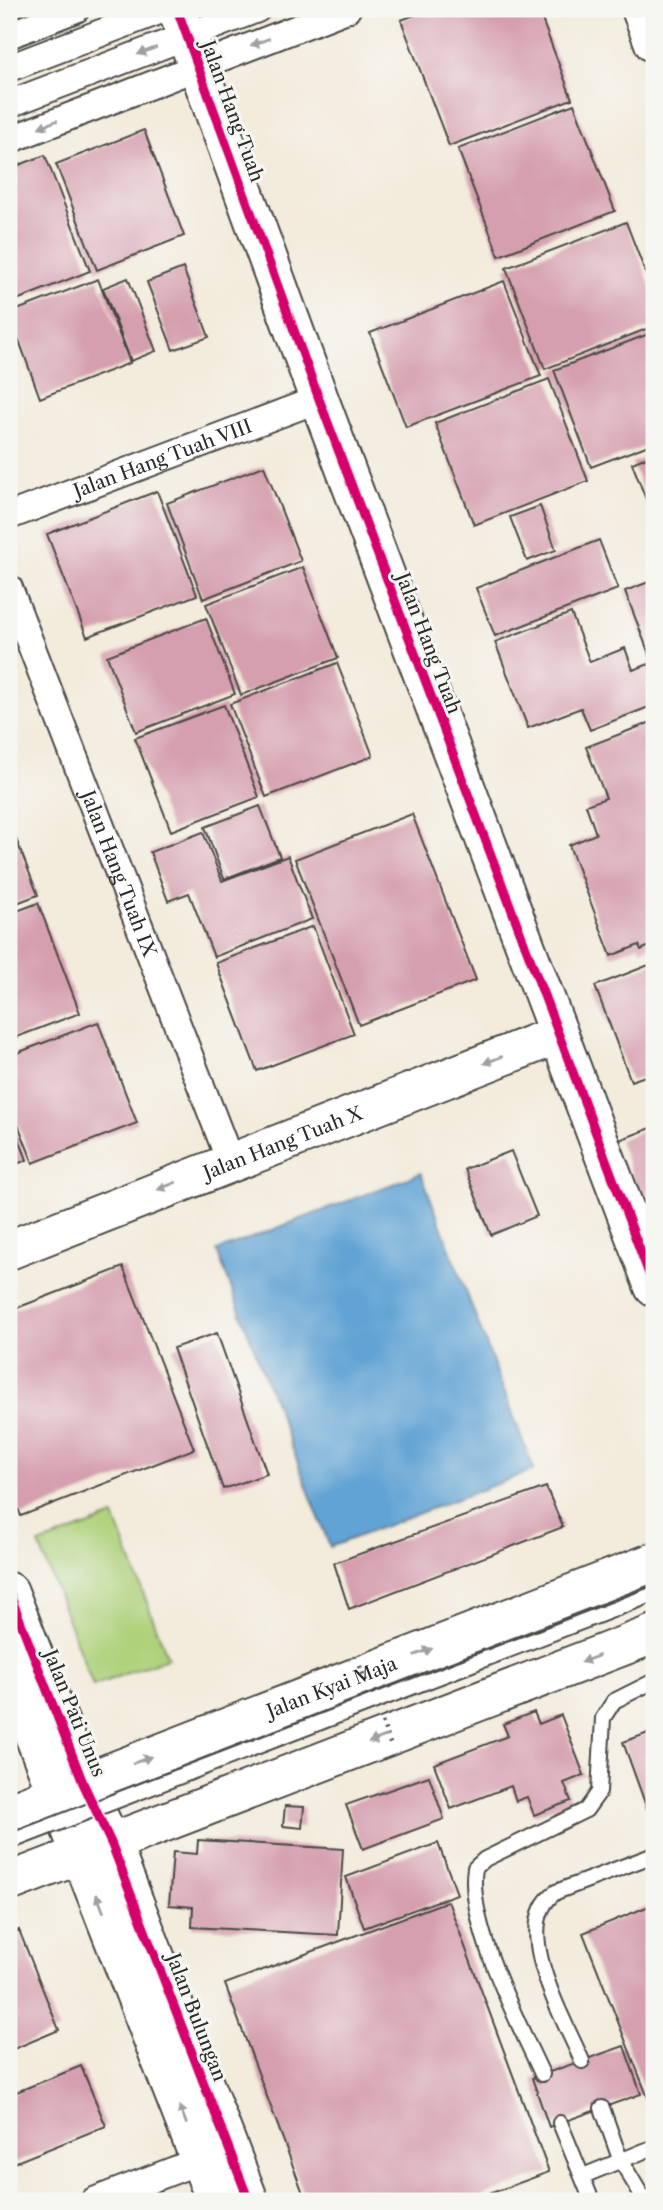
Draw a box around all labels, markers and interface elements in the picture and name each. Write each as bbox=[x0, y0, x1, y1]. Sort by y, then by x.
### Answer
street label: Jalan Hang Tuah bbox=[195, 34, 269, 185]
one-way arrow bbox=[250, 37, 271, 48]
one-way arrow bbox=[137, 45, 158, 56]
one-way arrow bbox=[38, 119, 59, 130]
street label: Jalan Hang Tuah VIII bbox=[68, 414, 255, 504]
street label: Jalan Hang Tuah bbox=[390, 567, 466, 717]
street label: Jalan Hang Tuah IX bbox=[75, 785, 161, 961]
one-way arrow bbox=[483, 1054, 504, 1065]
street label: Jalan Hang Tuah X bbox=[197, 1101, 367, 1186]
one-way arrow bbox=[156, 1181, 177, 1192]
street label: Jalan Pati Unus bbox=[37, 1643, 110, 1780]
one-way arrow bbox=[412, 1646, 433, 1657]
street label: Jalan Kyai Maja bbox=[261, 1652, 400, 1724]
one-way arrow bbox=[580, 1653, 601, 1664]
one-way arrow bbox=[367, 1734, 388, 1745]
one-way arrow bbox=[132, 1754, 153, 1765]
one-way arrow bbox=[94, 1892, 105, 1913]
street label: Jalan Bulungan bbox=[160, 1947, 232, 2085]
one-way arrow bbox=[177, 2104, 188, 2125]

